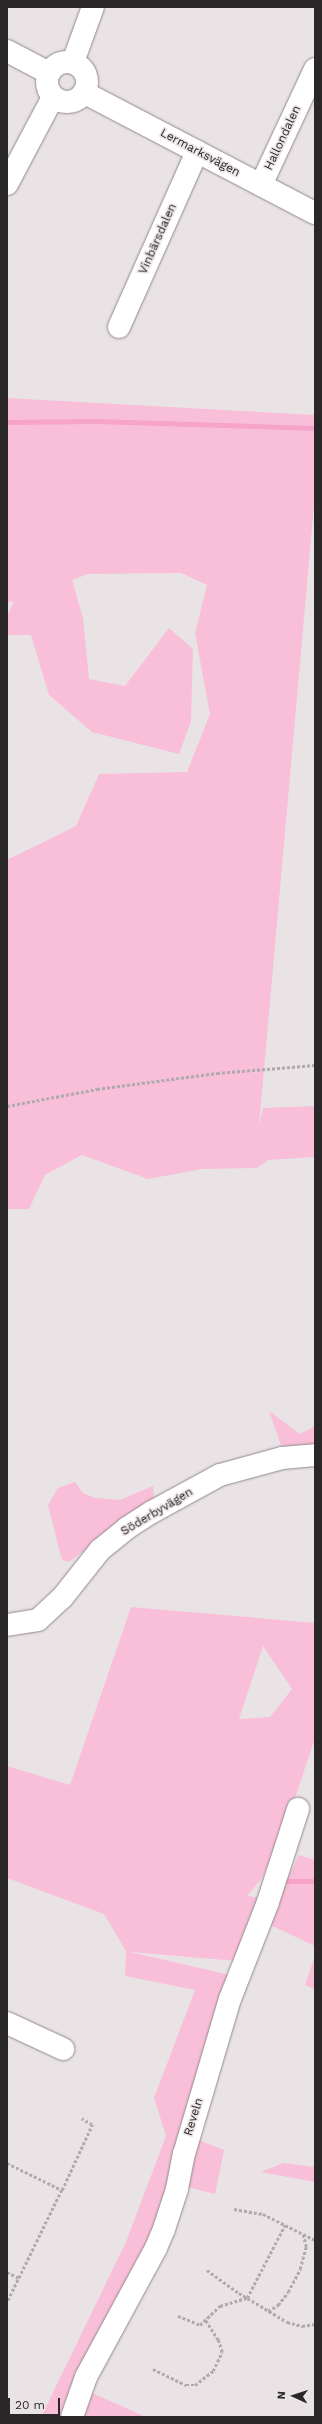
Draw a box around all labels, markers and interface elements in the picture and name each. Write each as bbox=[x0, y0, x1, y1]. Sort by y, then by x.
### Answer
street label: Hallondalen bbox=[262, 103, 304, 173]
street label: Lermarksvägen bbox=[158, 126, 242, 180]
street label: Vinbärsdalen bbox=[136, 201, 180, 277]
street label: Söderbyvägen bbox=[118, 1485, 196, 1539]
street label: Reveln bbox=[181, 2096, 207, 2138]
north arrow bbox=[274, 2376, 314, 2416]
scale bar bbox=[10, 2390, 62, 2416]
text: N bbox=[275, 2391, 288, 2400]
text: 20 m bbox=[15, 2398, 45, 2412]

